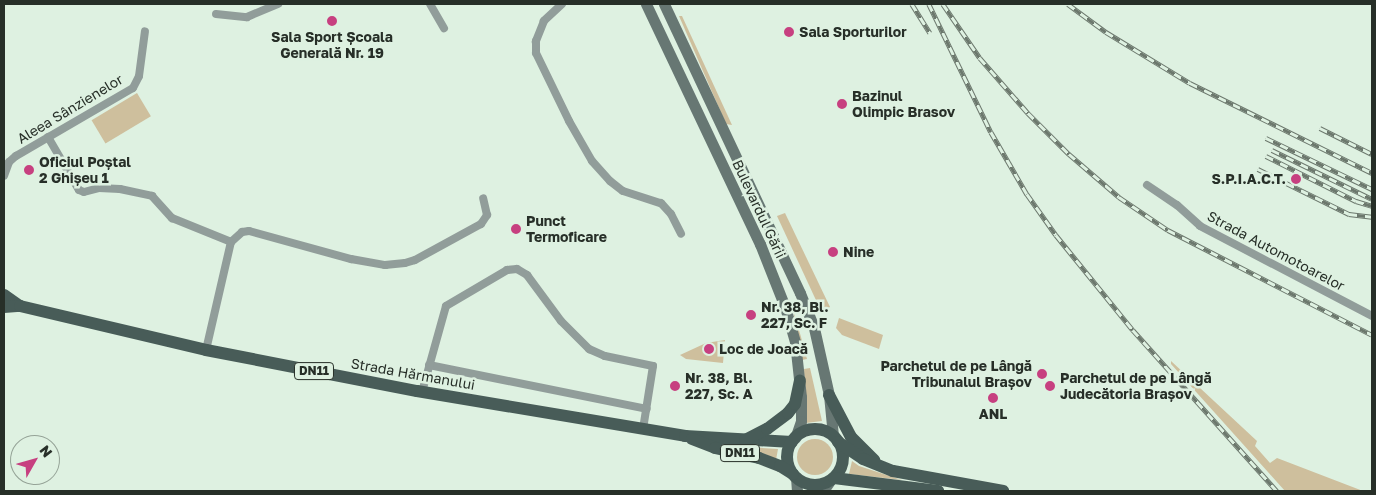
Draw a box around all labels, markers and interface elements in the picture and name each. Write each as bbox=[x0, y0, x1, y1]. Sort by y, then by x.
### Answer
marker: Sala Sport Școala Generală Nr. 19 bbox=[326, 15, 338, 27]
place label: Sala Sporturilor bbox=[799, 24, 907, 40]
marker: Sala Sporturilor bbox=[783, 26, 795, 38]
place label: Sala Sport Școala Generală Nr. 19 bbox=[271, 29, 393, 62]
street label: Aleea Sânzienelor bbox=[14, 71, 126, 147]
place label: Bazinul Olimpic Brasov bbox=[852, 88, 955, 120]
marker: Bazinul Olimpic Brasov bbox=[836, 98, 848, 110]
place label: Oficiul Poștal 2 Ghișeu 1 bbox=[39, 154, 131, 186]
street label: Bulevardul Gării bbox=[729, 157, 789, 261]
marker: Oficiul Poștal 2 Ghișeu 1 bbox=[23, 164, 35, 176]
place label: S.P.I.A.C.T. bbox=[1211, 171, 1286, 187]
marker: S.P.I.A.C.T. bbox=[1290, 173, 1302, 185]
street label: Strada Automotoarelor bbox=[1204, 208, 1348, 294]
place label: Punct Termoficare bbox=[526, 213, 607, 246]
marker: Punct Termoficare bbox=[510, 223, 522, 235]
place label: Nine bbox=[843, 244, 874, 260]
marker: Nine bbox=[827, 246, 839, 258]
place label: Nr. 38, Bl. 227, Sc. F bbox=[761, 299, 829, 332]
marker: Nr. 38, Bl. 227, Sc. F bbox=[745, 309, 757, 321]
place label: Loc de Joacă bbox=[719, 341, 808, 357]
marker: Loc de Joacă bbox=[703, 343, 715, 355]
street label: Strada Hărmanului bbox=[350, 355, 476, 393]
place label: Parchetul de pe Lângă Tribunalul Brașov bbox=[880, 358, 1032, 391]
road number: DN11 bbox=[293, 362, 335, 381]
marker: Parchetul de pe Lângă Tribunalul Brașov bbox=[1036, 368, 1048, 380]
place label: Nr. 38, Bl. 227, Sc. A bbox=[685, 370, 753, 402]
place label: Parchetul de pe Lângă Judecătoria Brașov bbox=[1060, 370, 1212, 402]
marker: Nr. 38, Bl. 227, Sc. A bbox=[669, 380, 681, 392]
marker: Parchetul de pe Lângă Judecătoria Brașov bbox=[1044, 380, 1056, 392]
marker: ANL bbox=[987, 392, 999, 404]
place label: ANL bbox=[979, 406, 1007, 422]
north arrow bbox=[10, 435, 60, 485]
text: N bbox=[36, 442, 56, 460]
road number: DN11 bbox=[719, 443, 761, 462]

